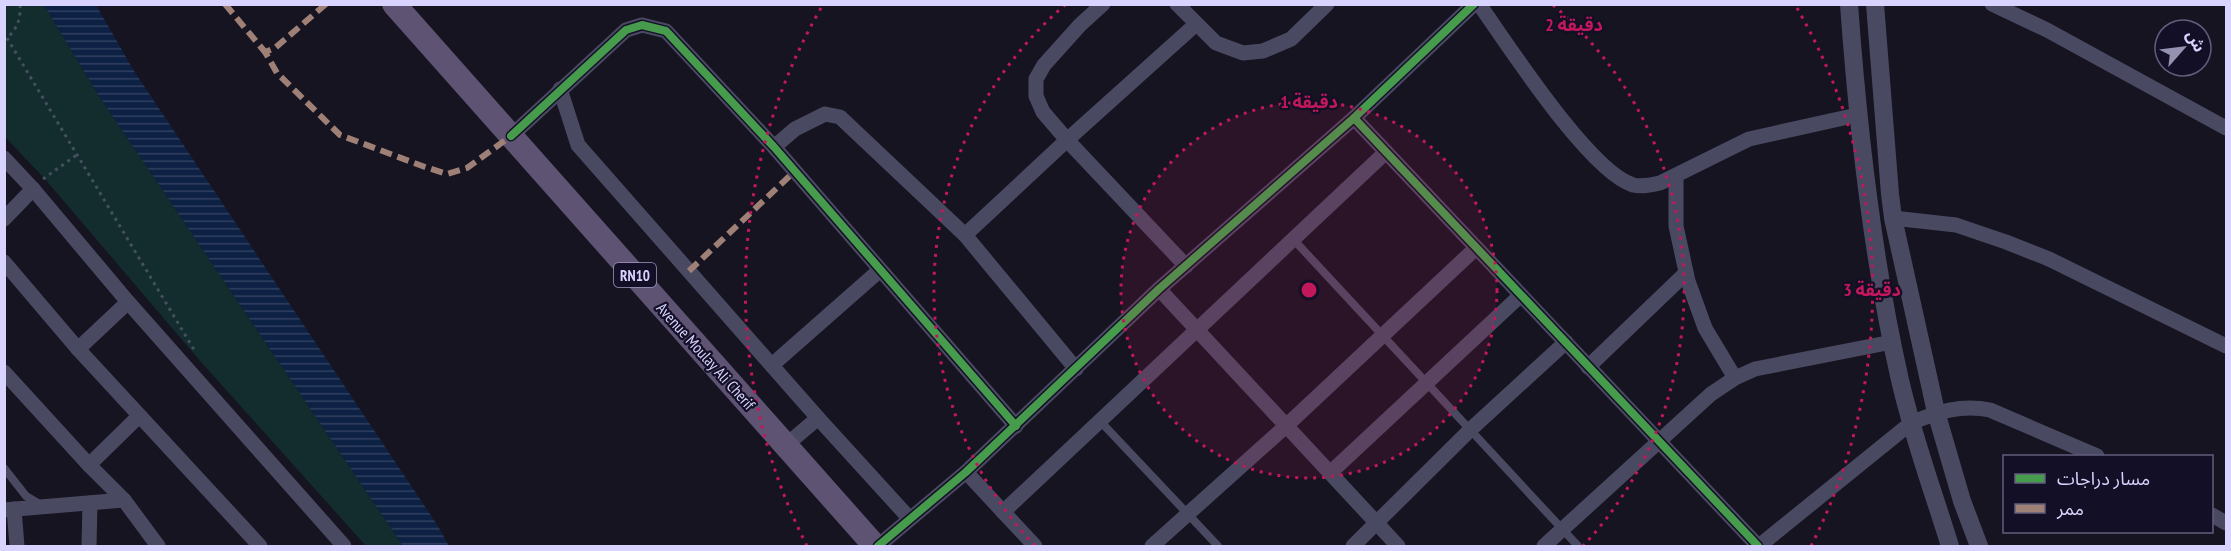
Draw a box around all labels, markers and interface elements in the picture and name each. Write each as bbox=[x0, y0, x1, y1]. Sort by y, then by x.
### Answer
text: 2 دقيقة bbox=[1545, 13, 1603, 36]
north arrow bbox=[2153, 18, 2213, 78]
text: ش bbox=[2182, 27, 2210, 55]
text: 1 دقيقة bbox=[1280, 90, 1338, 113]
road number: RN10 bbox=[614, 263, 656, 287]
text: 3 دقيقة bbox=[1843, 278, 1901, 301]
centre of rings bbox=[1299, 280, 1319, 300]
street label: Avenue Moulay Ali Cherif bbox=[653, 298, 760, 414]
legend bbox=[2003, 455, 2213, 533]
text: مسار دراجات bbox=[2057, 467, 2150, 490]
text: ممر bbox=[2056, 497, 2084, 520]

